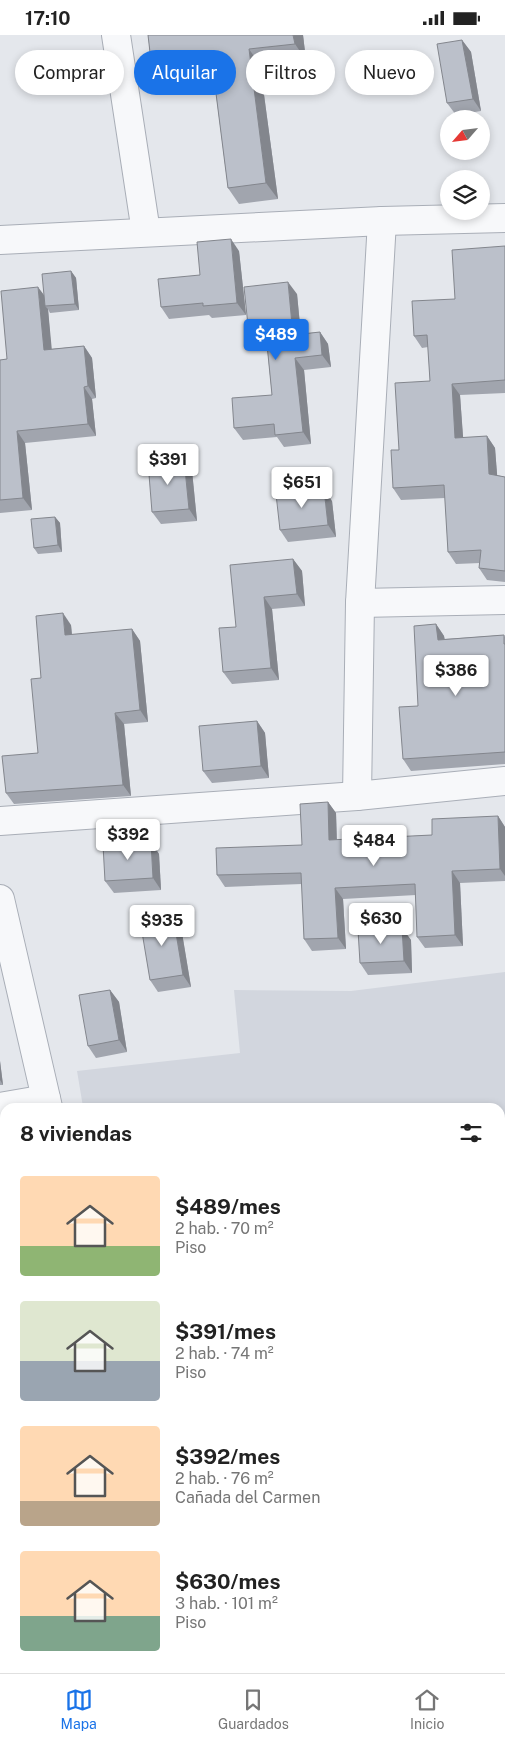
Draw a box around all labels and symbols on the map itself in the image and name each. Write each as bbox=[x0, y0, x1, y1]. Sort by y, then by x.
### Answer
north arrow bbox=[440, 110, 490, 160]
pin: $489 bbox=[246, 319, 306, 361]
pin: $391 bbox=[138, 443, 198, 486]
pin: $651 bbox=[272, 467, 332, 509]
pin: $386 bbox=[426, 655, 486, 697]
pin: $392 bbox=[98, 819, 158, 861]
pin: $484 bbox=[344, 825, 404, 867]
pin: $630 bbox=[351, 903, 411, 945]
pin: $935 bbox=[132, 905, 192, 947]

